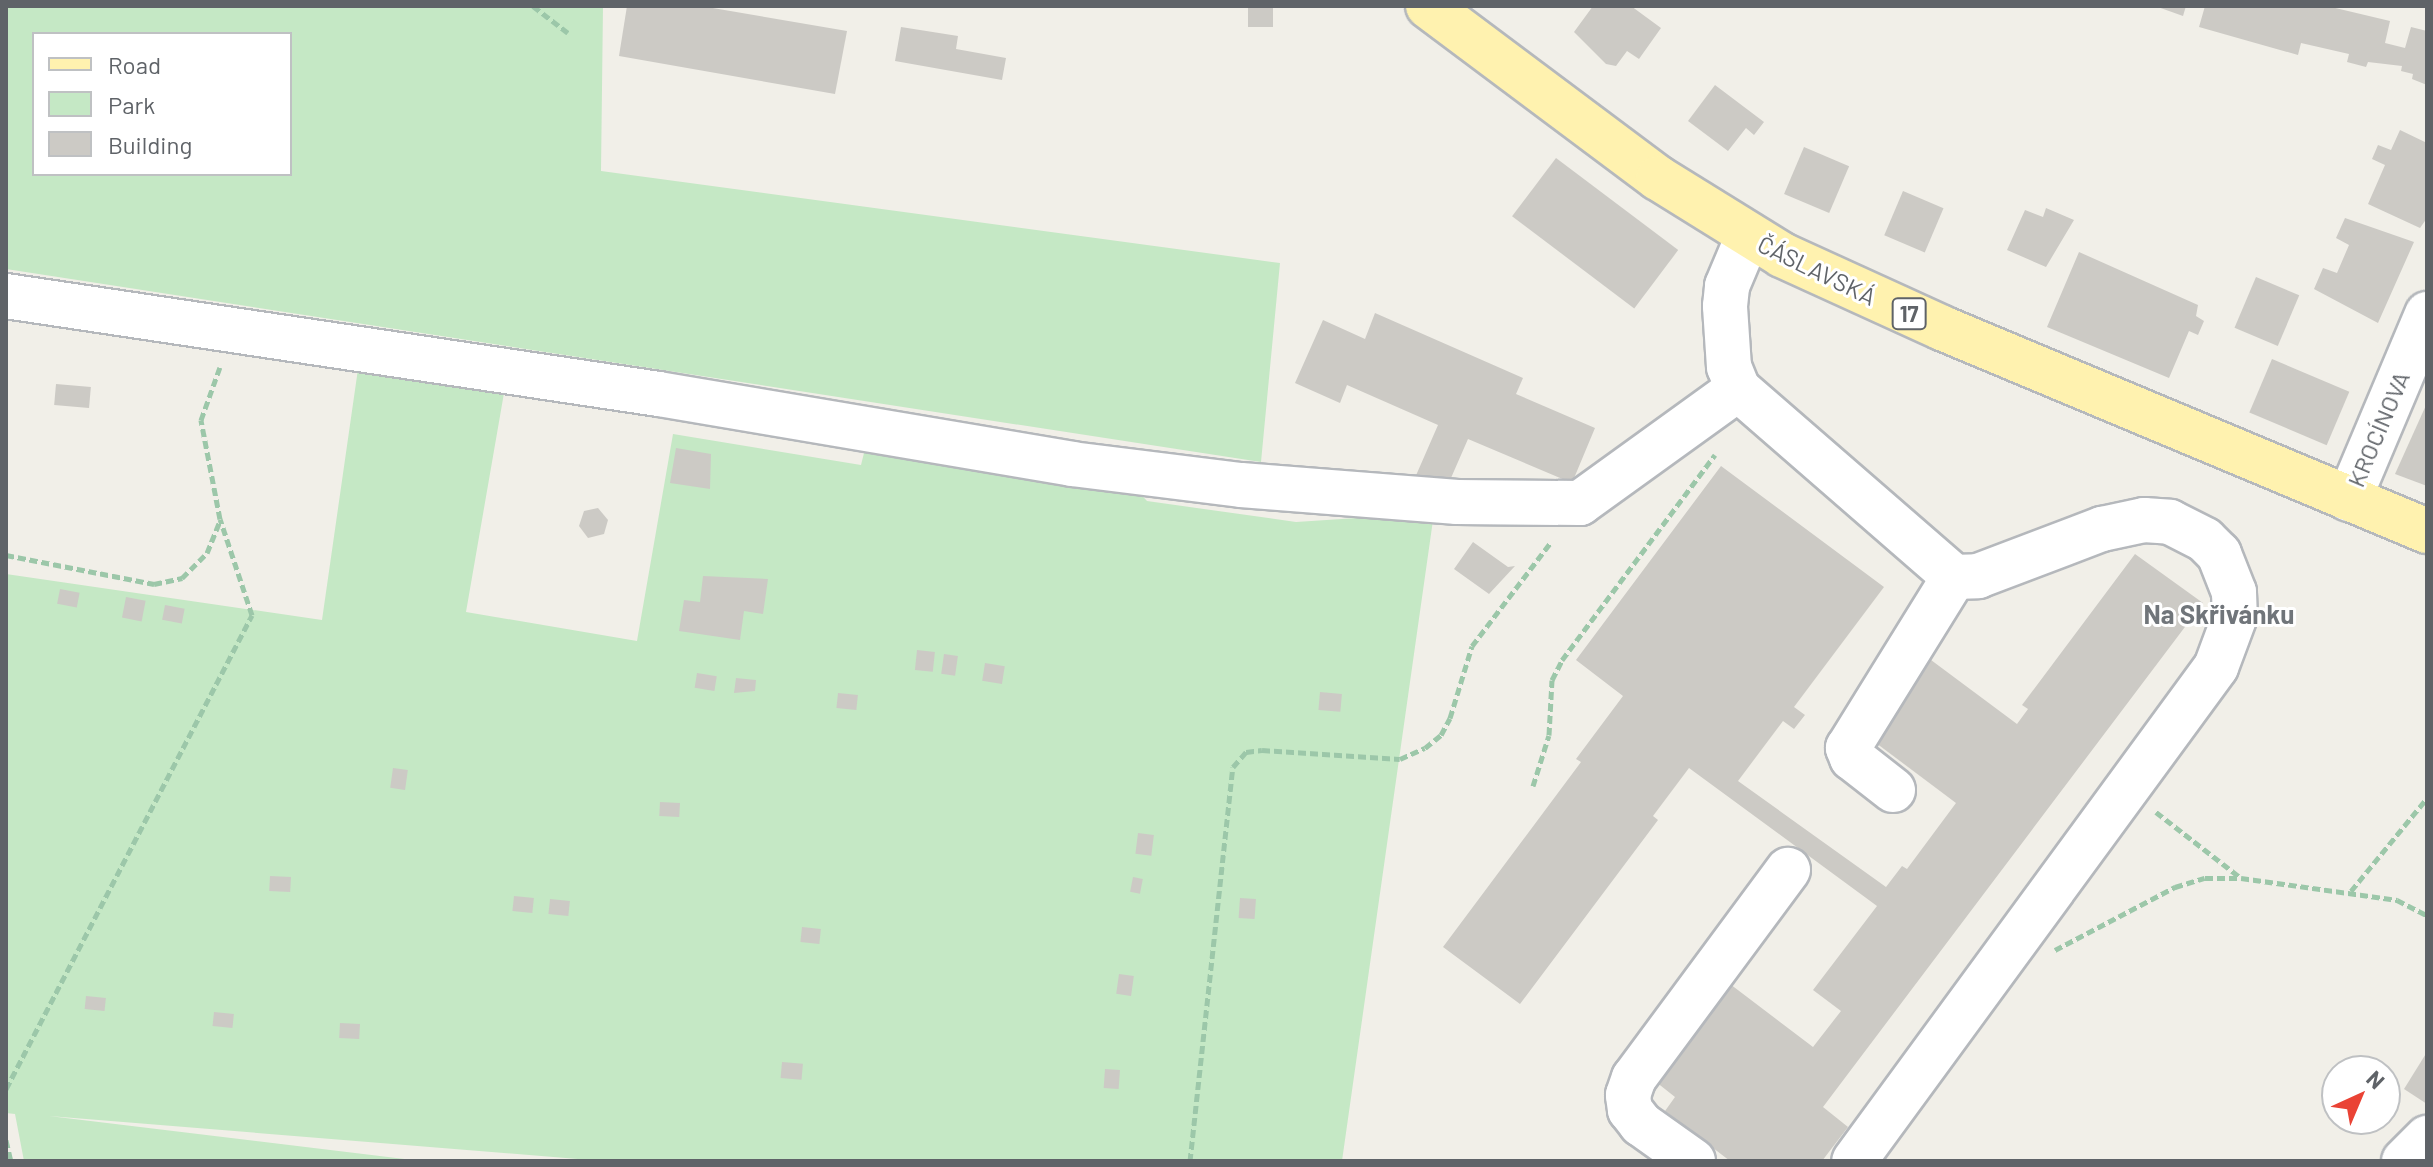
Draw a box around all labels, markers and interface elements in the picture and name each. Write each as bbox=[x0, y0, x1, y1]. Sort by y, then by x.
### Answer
legend bbox=[32, 32, 292, 176]
text: Road bbox=[108, 50, 161, 79]
text: Park bbox=[108, 90, 155, 119]
text: Building bbox=[108, 130, 192, 159]
street label: ČÁSLAVSKÁ bbox=[1753, 229, 1881, 311]
road number: 17 bbox=[1891, 296, 1927, 332]
street label: KROCÍNOVA bbox=[2341, 367, 2415, 491]
district label: Na Skřivánku bbox=[2144, 598, 2294, 630]
north arrow bbox=[2321, 1055, 2401, 1135]
text: N bbox=[2362, 1065, 2391, 1094]

